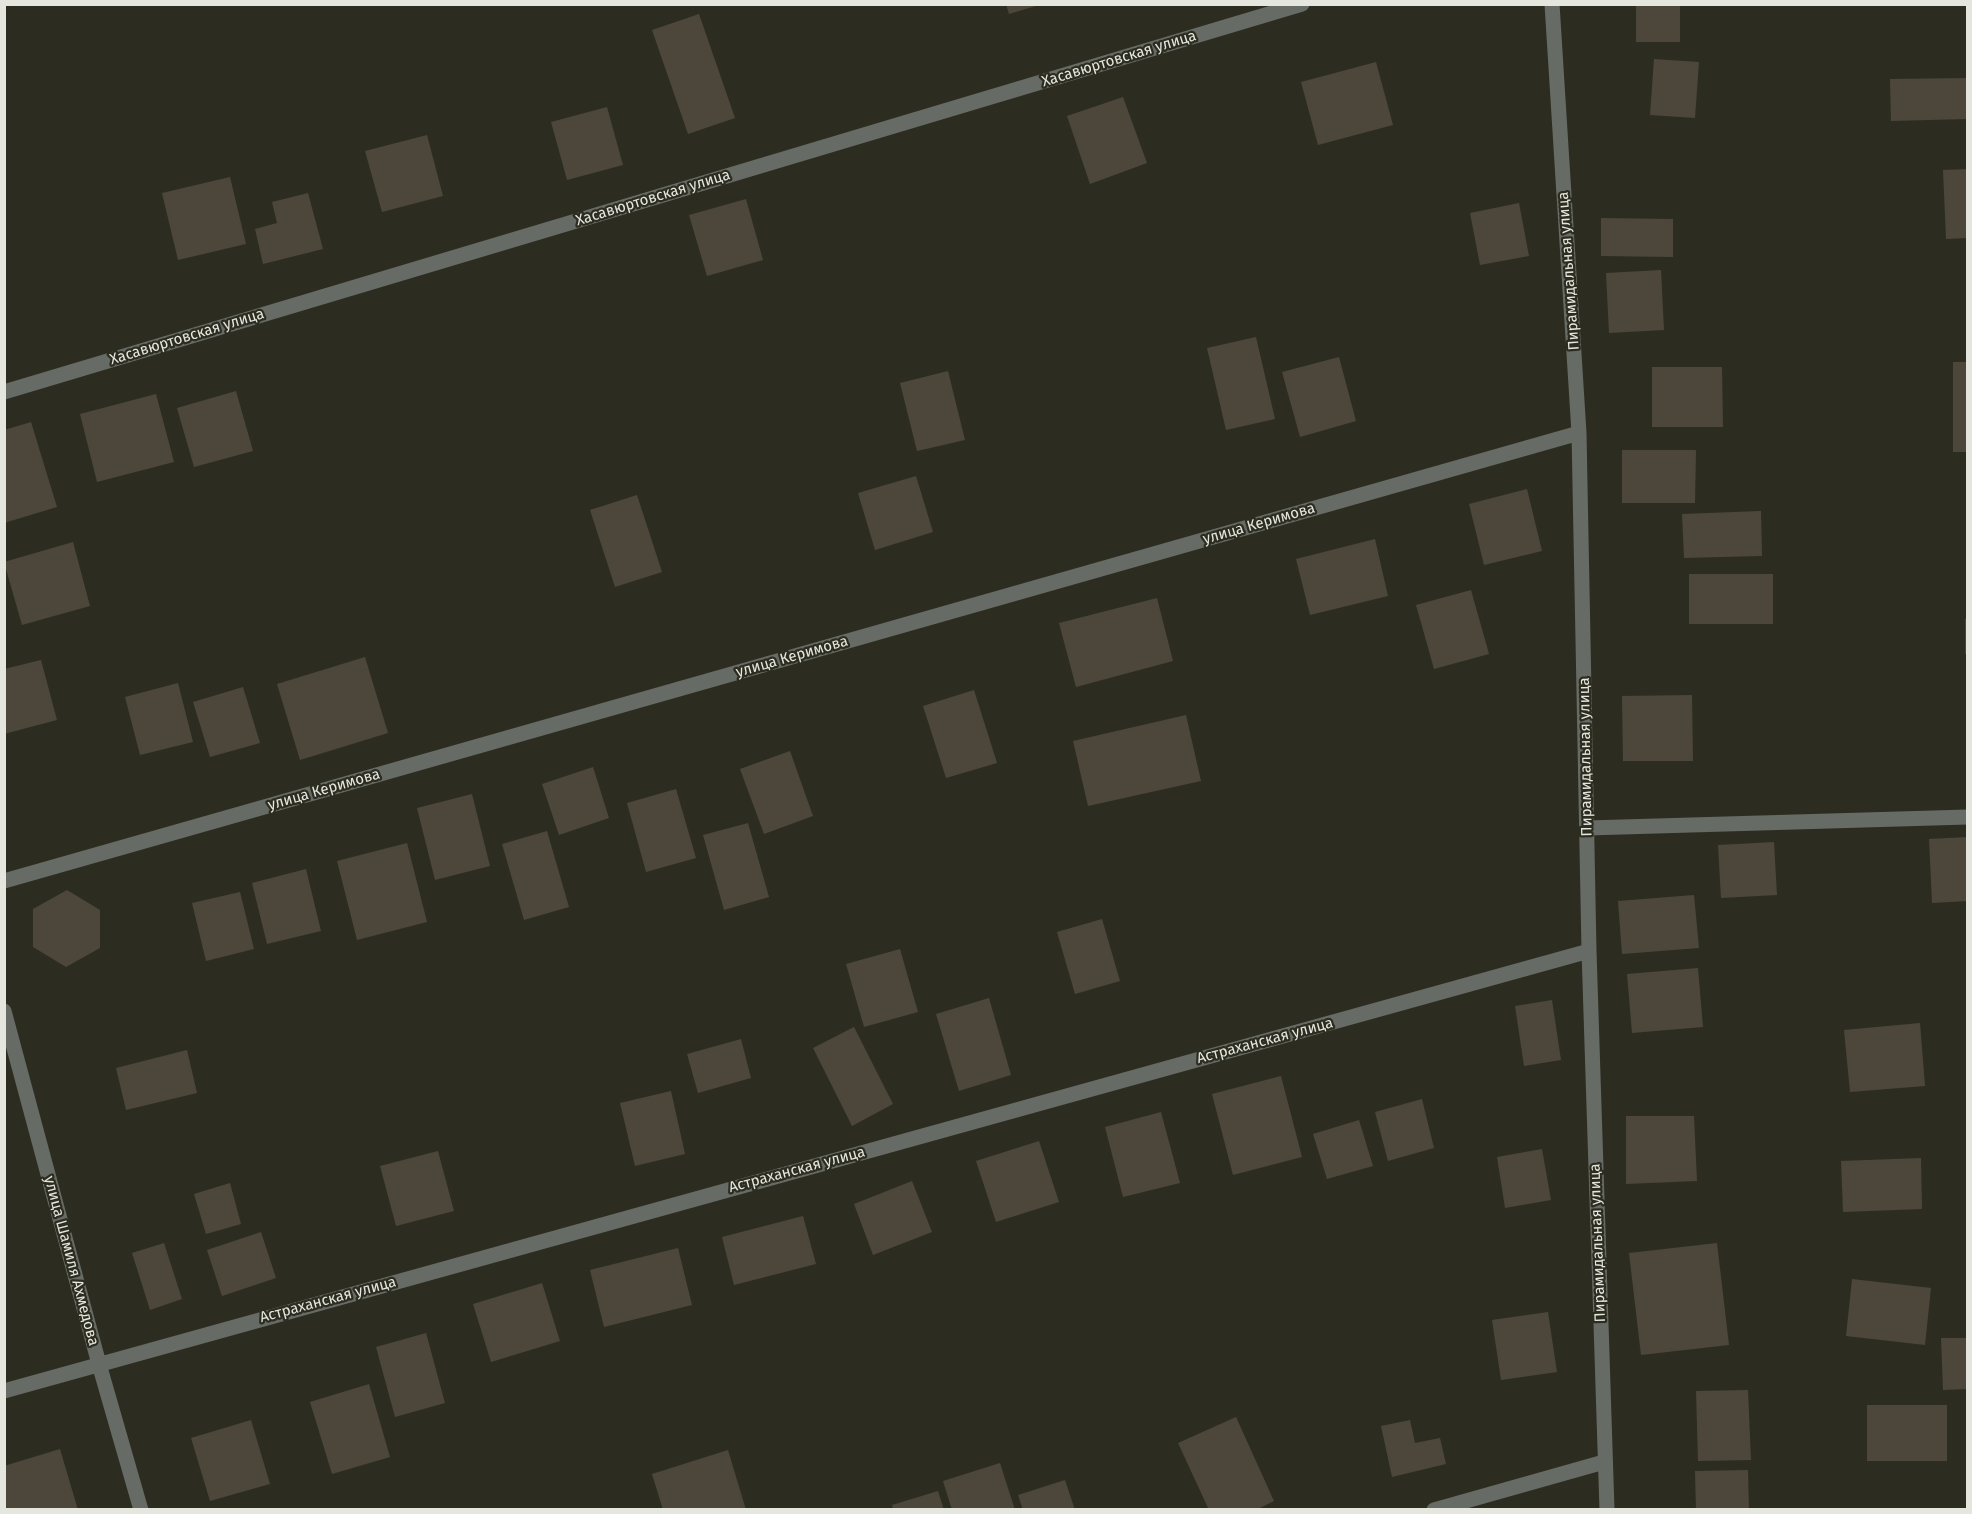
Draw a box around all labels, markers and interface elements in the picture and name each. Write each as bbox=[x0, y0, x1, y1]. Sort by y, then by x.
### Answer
street label: Хасавюртовская улица bbox=[1040, 27, 1198, 91]
street label: Хасавюртовская улица bbox=[574, 166, 732, 230]
street label: Пирамидальная улица bbox=[1554, 191, 1584, 351]
street label: Хасавюртовская улица bbox=[108, 305, 266, 369]
street label: улица Керимова bbox=[1201, 499, 1317, 549]
street label: улица Керимова bbox=[734, 632, 850, 682]
street label: Пирамидальная улица bbox=[1576, 677, 1596, 837]
street label: улица Керимова bbox=[266, 765, 382, 815]
street label: Астраханская улица bbox=[1195, 1014, 1335, 1068]
street label: Астраханская улица bbox=[727, 1143, 867, 1197]
street label: Пирамидальная улица bbox=[1586, 1163, 1610, 1323]
street label: улица Шамиля Ахмедова bbox=[40, 1174, 102, 1348]
street label: Астраханская улица bbox=[258, 1273, 398, 1327]

